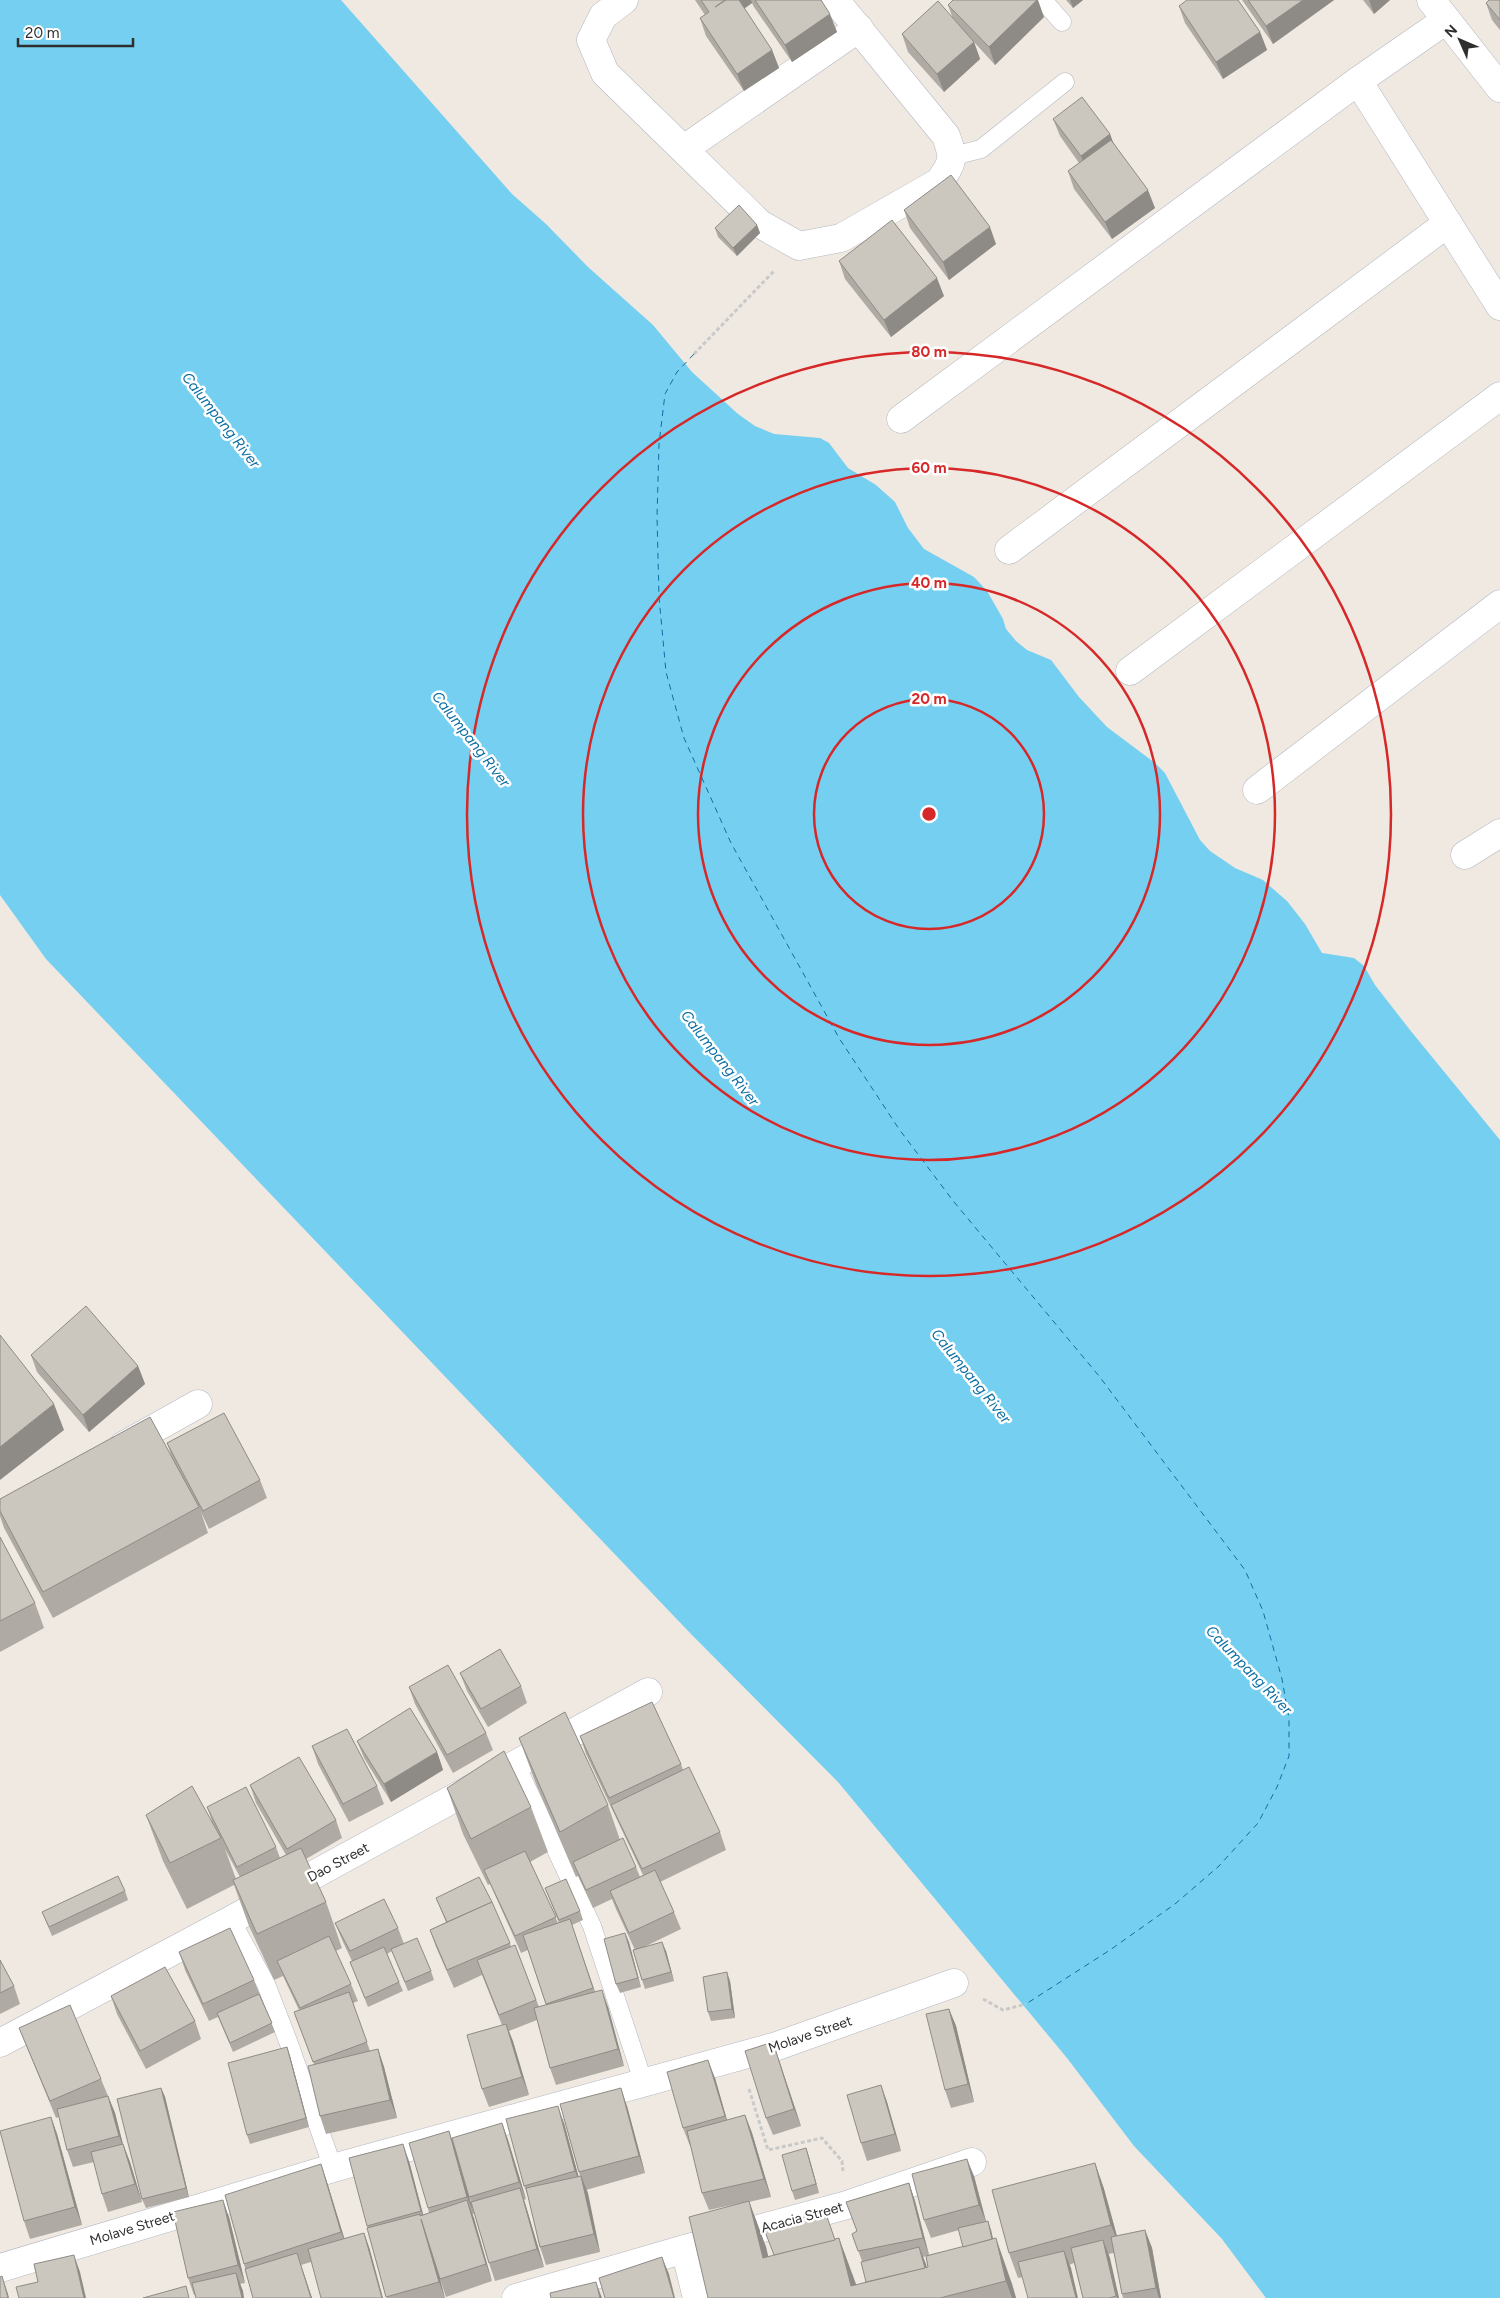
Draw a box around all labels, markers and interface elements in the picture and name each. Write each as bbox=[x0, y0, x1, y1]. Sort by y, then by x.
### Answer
scale bar bbox=[18, 15, 132, 47]
north arrow bbox=[1435, 15, 1485, 65]
text: N bbox=[1441, 21, 1461, 41]
text: 20 m bbox=[25, 24, 59, 42]
text: 80 m bbox=[911, 343, 947, 361]
water label: Calumpang River bbox=[178, 369, 264, 472]
text: 60 m bbox=[911, 459, 947, 477]
text: 40 m bbox=[911, 574, 947, 592]
water label: Calumpang River bbox=[428, 688, 514, 791]
text: 20 m bbox=[911, 690, 947, 708]
centre of rings bbox=[920, 805, 938, 823]
water label: Calumpang River bbox=[677, 1007, 763, 1110]
water label: Calumpang River bbox=[927, 1325, 1015, 1428]
water label: Calumpang River bbox=[1202, 1622, 1297, 1719]
street label: Dao Street bbox=[304, 1839, 372, 1886]
street label: Molave Street bbox=[766, 2012, 854, 2057]
street label: Acacia Street bbox=[759, 2198, 845, 2237]
street label: Molave Street bbox=[88, 2208, 176, 2249]

